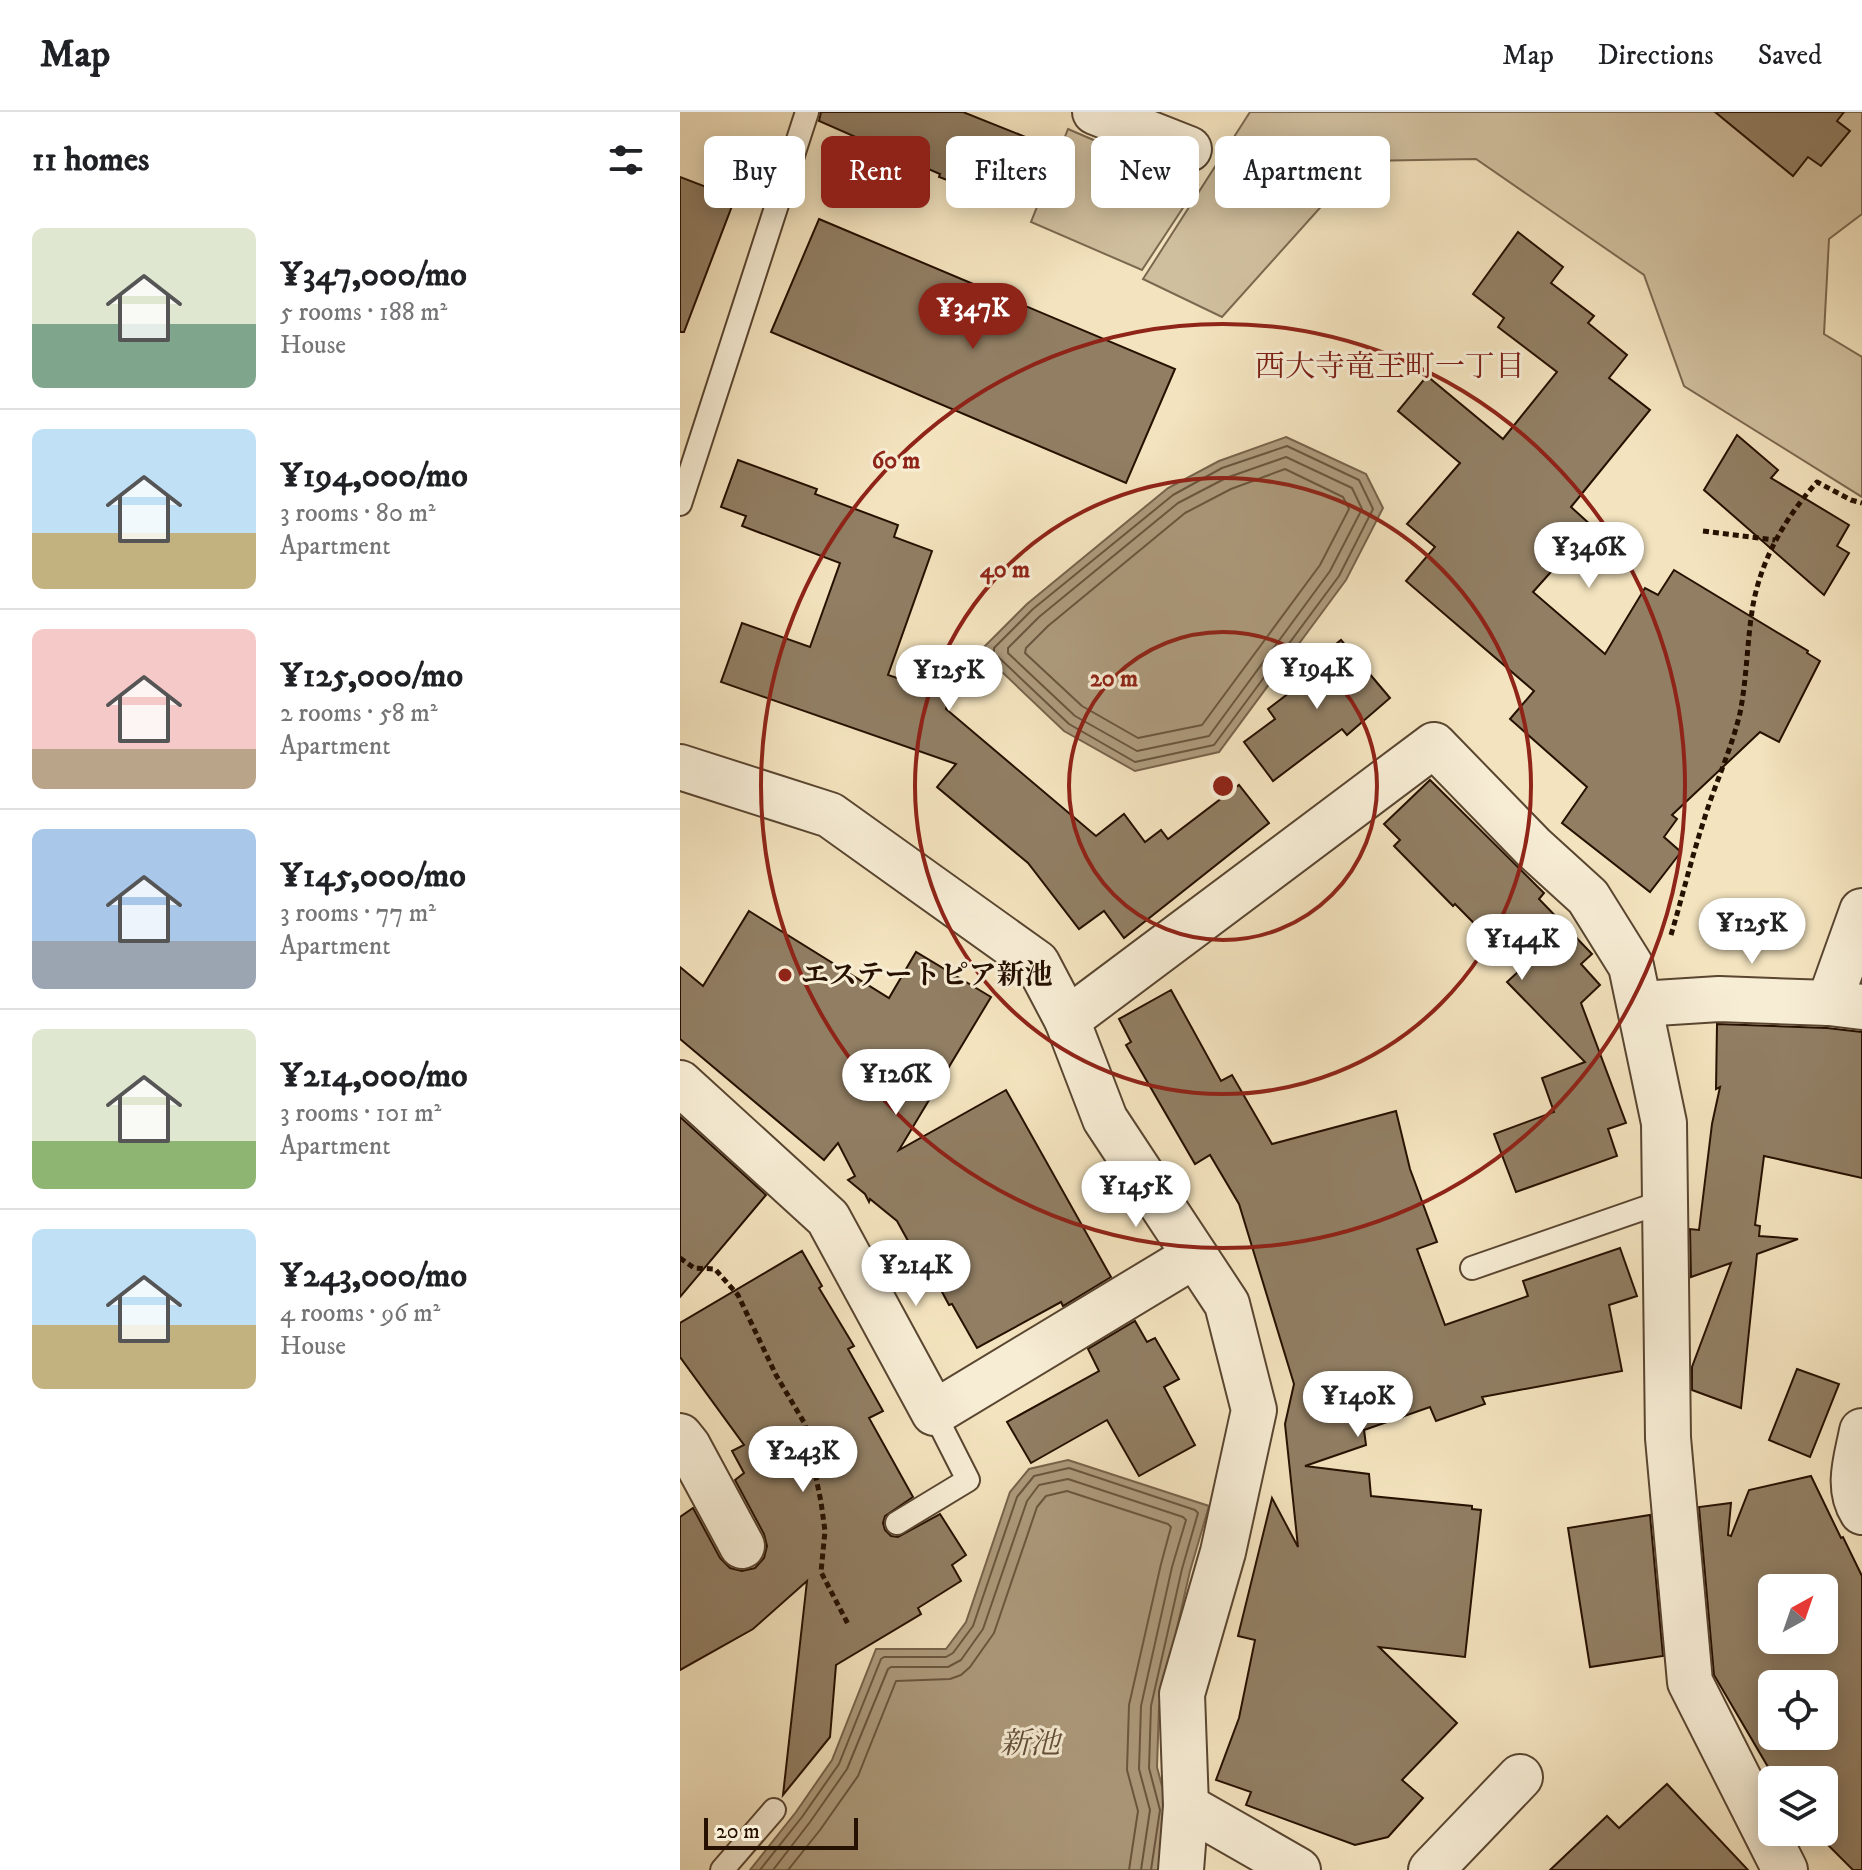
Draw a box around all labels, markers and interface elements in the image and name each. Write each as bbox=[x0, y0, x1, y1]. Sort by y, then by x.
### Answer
text: Map bbox=[40, 31, 110, 79]
text: Map bbox=[1502, 38, 1554, 73]
text: Directions bbox=[1598, 38, 1714, 73]
text: Saved bbox=[1758, 38, 1822, 73]
chip: Buy bbox=[704, 136, 805, 208]
chip: Rent bbox=[821, 136, 930, 208]
chip: Filters bbox=[946, 136, 1075, 208]
chip: New bbox=[1091, 136, 1199, 208]
chip: Apartment bbox=[1215, 136, 1390, 208]
icon: filters bbox=[604, 138, 648, 182]
text: 11 homes bbox=[32, 139, 149, 181]
text: ¥347,000/mo bbox=[280, 254, 467, 296]
icon: home bbox=[96, 260, 192, 356]
pin: ¥347K bbox=[917, 283, 1029, 351]
text: ¥347K bbox=[936, 292, 1010, 325]
text: 5 rooms · 188 m² bbox=[280, 296, 447, 329]
text: House bbox=[280, 329, 346, 362]
district label: 西大寺竜王町一丁目 bbox=[1255, 349, 1525, 386]
text: 60 m bbox=[872, 446, 920, 476]
text: ¥194,000/mo bbox=[280, 455, 468, 497]
icon: home bbox=[96, 461, 192, 557]
text: 3 rooms · 80 m² bbox=[280, 497, 436, 530]
pin: ¥346K bbox=[1533, 522, 1645, 590]
text: Apartment bbox=[280, 530, 391, 563]
text: ¥346K bbox=[1552, 531, 1626, 564]
text: 40 m bbox=[980, 555, 1030, 585]
pin: ¥194K bbox=[1261, 643, 1373, 711]
pin: ¥125K bbox=[893, 645, 1005, 713]
text: ¥194K bbox=[1280, 652, 1354, 685]
text: ¥125K bbox=[914, 654, 984, 687]
text: ¥125,000/mo bbox=[280, 655, 463, 697]
icon: home bbox=[96, 661, 192, 757]
text: 20 m bbox=[1090, 664, 1138, 694]
text: 2 rooms · 58 m² bbox=[280, 697, 438, 730]
text: Apartment bbox=[280, 730, 391, 763]
centre of rings bbox=[1209, 772, 1237, 800]
text: ¥145,000/mo bbox=[280, 855, 466, 897]
icon: home bbox=[96, 861, 192, 957]
text: 3 rooms · 77 m² bbox=[280, 897, 436, 930]
pin: ¥125K bbox=[1696, 898, 1808, 966]
text: ¥125K bbox=[1717, 907, 1787, 940]
pin: ¥144K bbox=[1466, 914, 1578, 982]
text: ¥144K bbox=[1484, 923, 1560, 956]
text: Apartment bbox=[280, 930, 391, 963]
place label: エステートピア新池 bbox=[801, 958, 1052, 993]
marker: エステートピア新池 bbox=[776, 966, 794, 984]
pin: ¥126K bbox=[840, 1049, 952, 1117]
text: ¥214,000/mo bbox=[280, 1055, 468, 1097]
text: ¥126K bbox=[860, 1058, 932, 1091]
icon: home bbox=[96, 1061, 192, 1157]
text: 3 rooms · 101 m² bbox=[280, 1097, 441, 1130]
text: Apartment bbox=[280, 1130, 391, 1163]
pin: ¥145K bbox=[1080, 1161, 1192, 1229]
text: ¥145K bbox=[1100, 1170, 1173, 1203]
pin: ¥214K bbox=[860, 1240, 972, 1308]
text: ¥214K bbox=[880, 1249, 953, 1282]
text: ¥243,000/mo bbox=[280, 1255, 467, 1297]
icon: home bbox=[96, 1261, 192, 1357]
text: 4 rooms · 96 m² bbox=[280, 1297, 440, 1330]
text: House bbox=[280, 1330, 346, 1363]
pin: ¥140K bbox=[1302, 1371, 1414, 1439]
text: ¥140K bbox=[1321, 1380, 1395, 1413]
pin: ¥243K bbox=[747, 1426, 859, 1494]
text: ¥243K bbox=[766, 1435, 840, 1468]
north arrow bbox=[1758, 1574, 1838, 1654]
map controls bbox=[1758, 1574, 1838, 1846]
button: locate bbox=[1758, 1670, 1838, 1750]
water label: 新池 bbox=[1000, 1726, 1063, 1763]
button: layers bbox=[1758, 1766, 1838, 1846]
scale bar bbox=[704, 1814, 858, 1850]
text: 20 m bbox=[716, 1818, 760, 1845]

